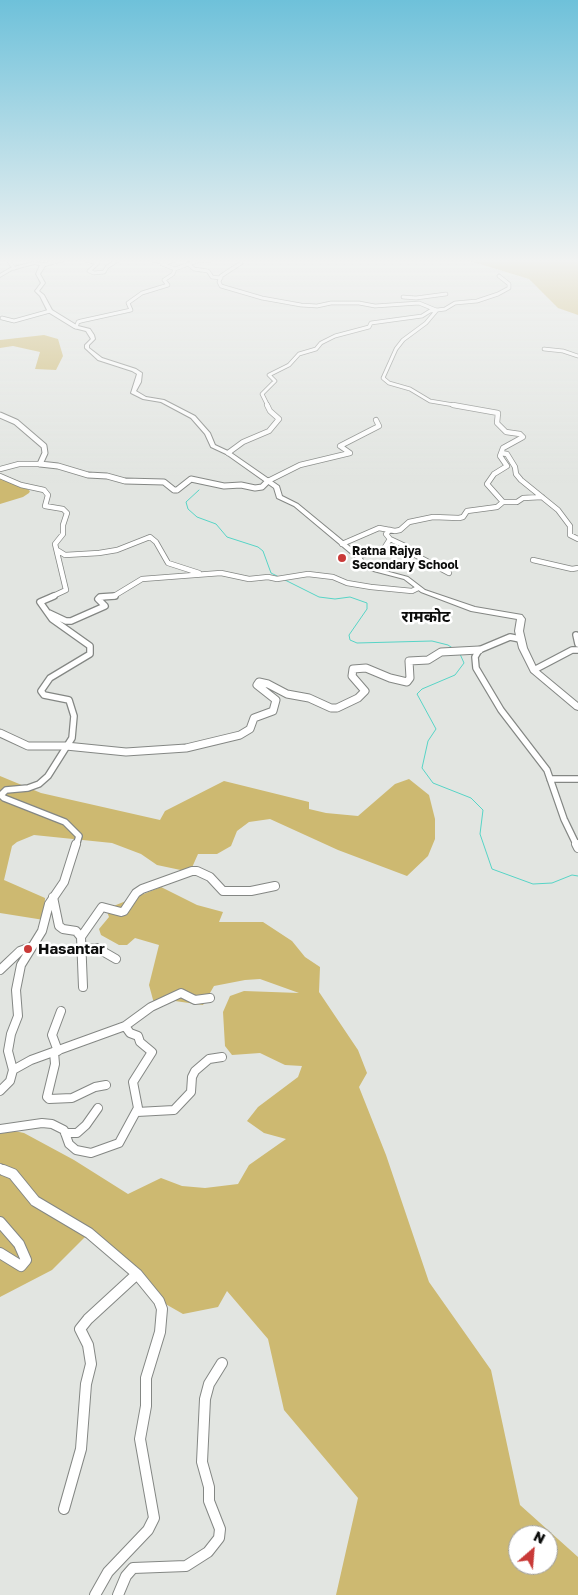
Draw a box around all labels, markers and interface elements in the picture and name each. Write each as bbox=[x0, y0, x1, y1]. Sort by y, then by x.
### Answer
place label: Ratna Rajya Secondary School bbox=[352, 544, 459, 572]
marker: Ratna Rajya Secondary School bbox=[336, 552, 348, 564]
district label: रामकोट bbox=[402, 607, 450, 627]
place label: Hasantar bbox=[38, 940, 105, 958]
marker: Hasantar bbox=[22, 943, 34, 955]
north arrow bbox=[508, 1525, 558, 1575]
text: N bbox=[531, 1527, 548, 1547]

